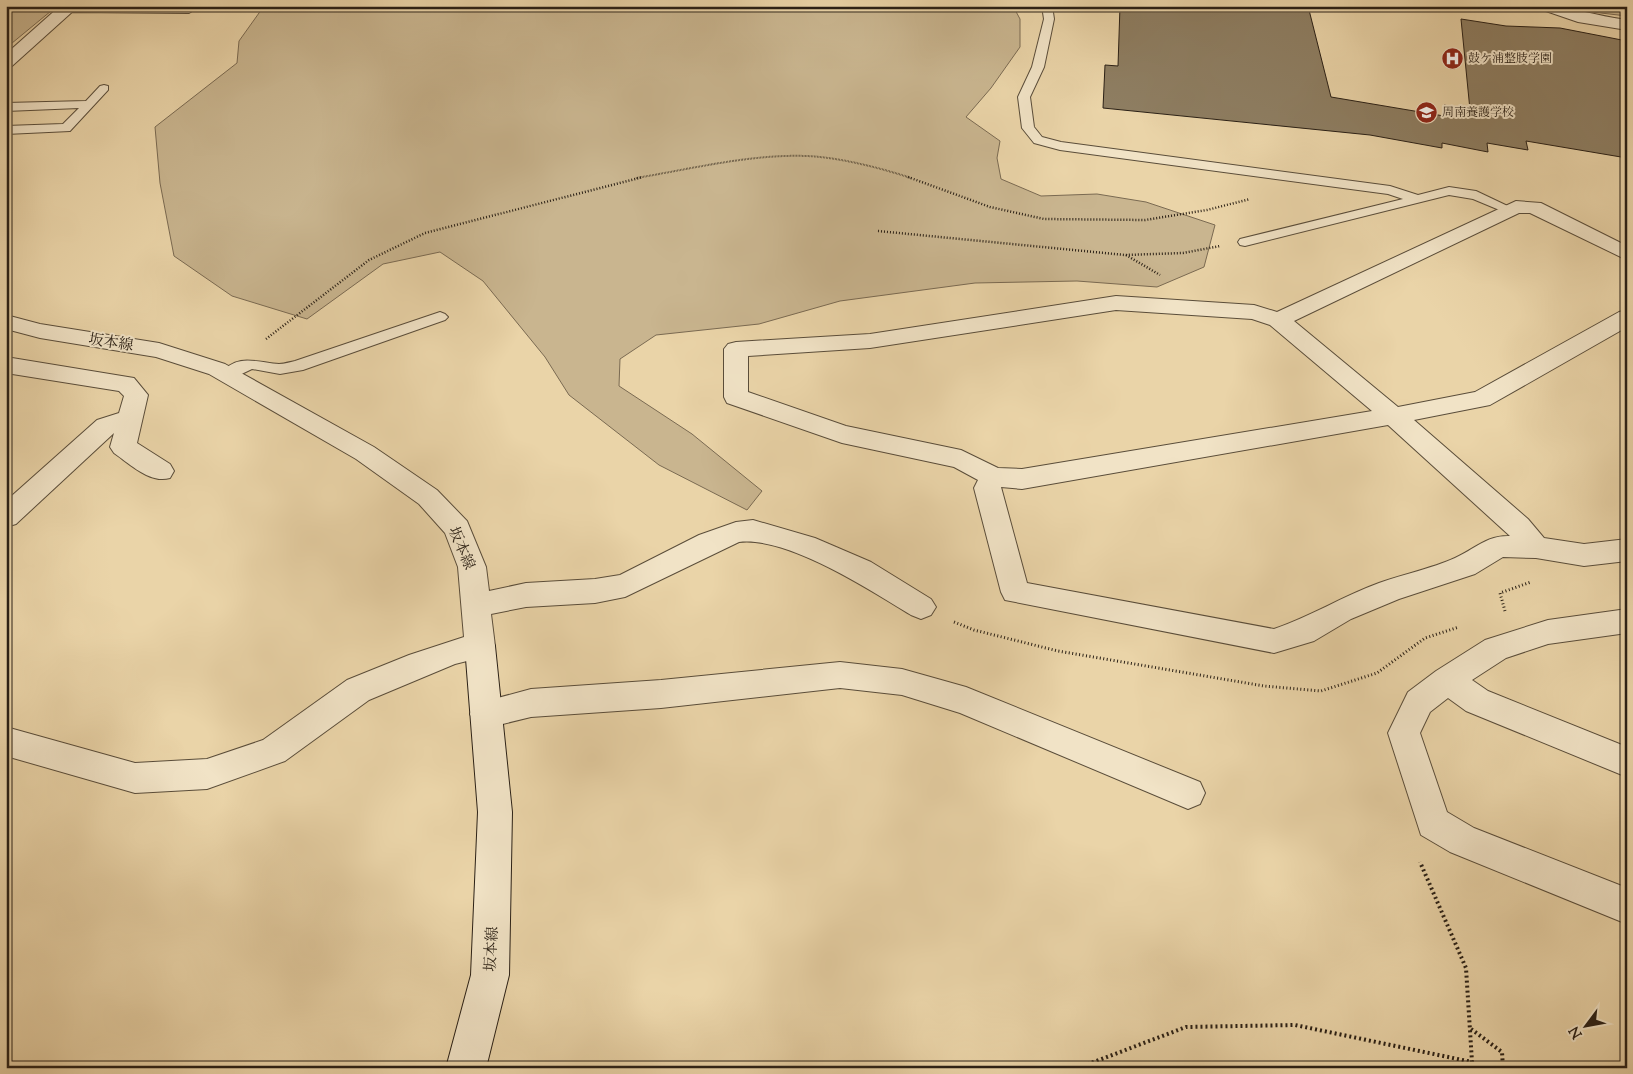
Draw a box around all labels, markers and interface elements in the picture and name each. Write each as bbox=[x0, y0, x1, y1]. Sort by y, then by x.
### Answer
hospital icon: 鼓ケ浦整肢学園 bbox=[1440, 46, 1464, 70]
place label: 鼓ケ浦整肢学園 bbox=[1468, 50, 1552, 68]
school or university icon: 周南養護学校 bbox=[1414, 100, 1438, 124]
place label: 周南養護学校 bbox=[1442, 104, 1514, 122]
street label: 坂本線 bbox=[87, 330, 135, 357]
street label: 坂本線 bbox=[442, 524, 479, 573]
street label: 坂本線 bbox=[481, 926, 504, 972]
north arrow bbox=[1560, 1002, 1610, 1052]
text: N bbox=[1565, 1022, 1588, 1042]

